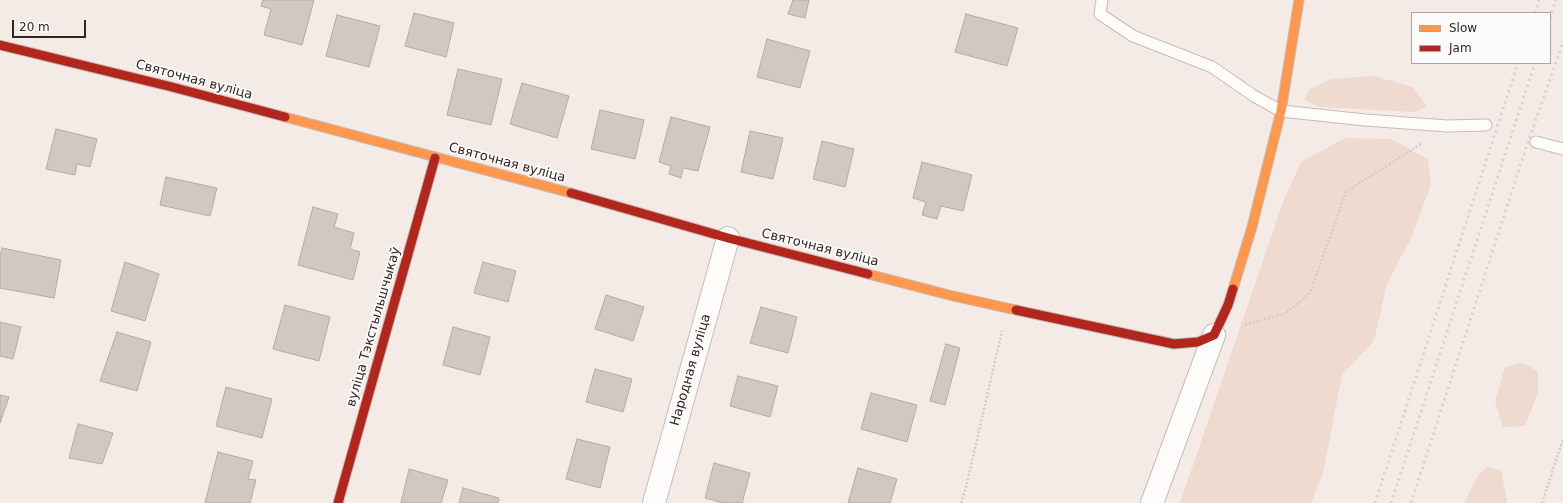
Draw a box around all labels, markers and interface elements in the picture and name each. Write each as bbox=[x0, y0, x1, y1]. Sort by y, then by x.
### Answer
scale bar bbox=[14, 12, 88, 38]
legend bbox=[1411, 12, 1551, 64]
text: 20 m bbox=[19, 20, 50, 34]
text: Slow bbox=[1449, 21, 1477, 35]
text: Jam bbox=[1449, 41, 1472, 55]
street label: Святочная вуліца bbox=[134, 57, 254, 103]
street label: Святочная вуліца bbox=[447, 140, 567, 186]
street label: Святочная вуліца bbox=[760, 226, 880, 270]
street label: вуліца Тэкстыльшчыкаў bbox=[344, 245, 404, 409]
street label: Народная вуліца bbox=[668, 312, 714, 428]

